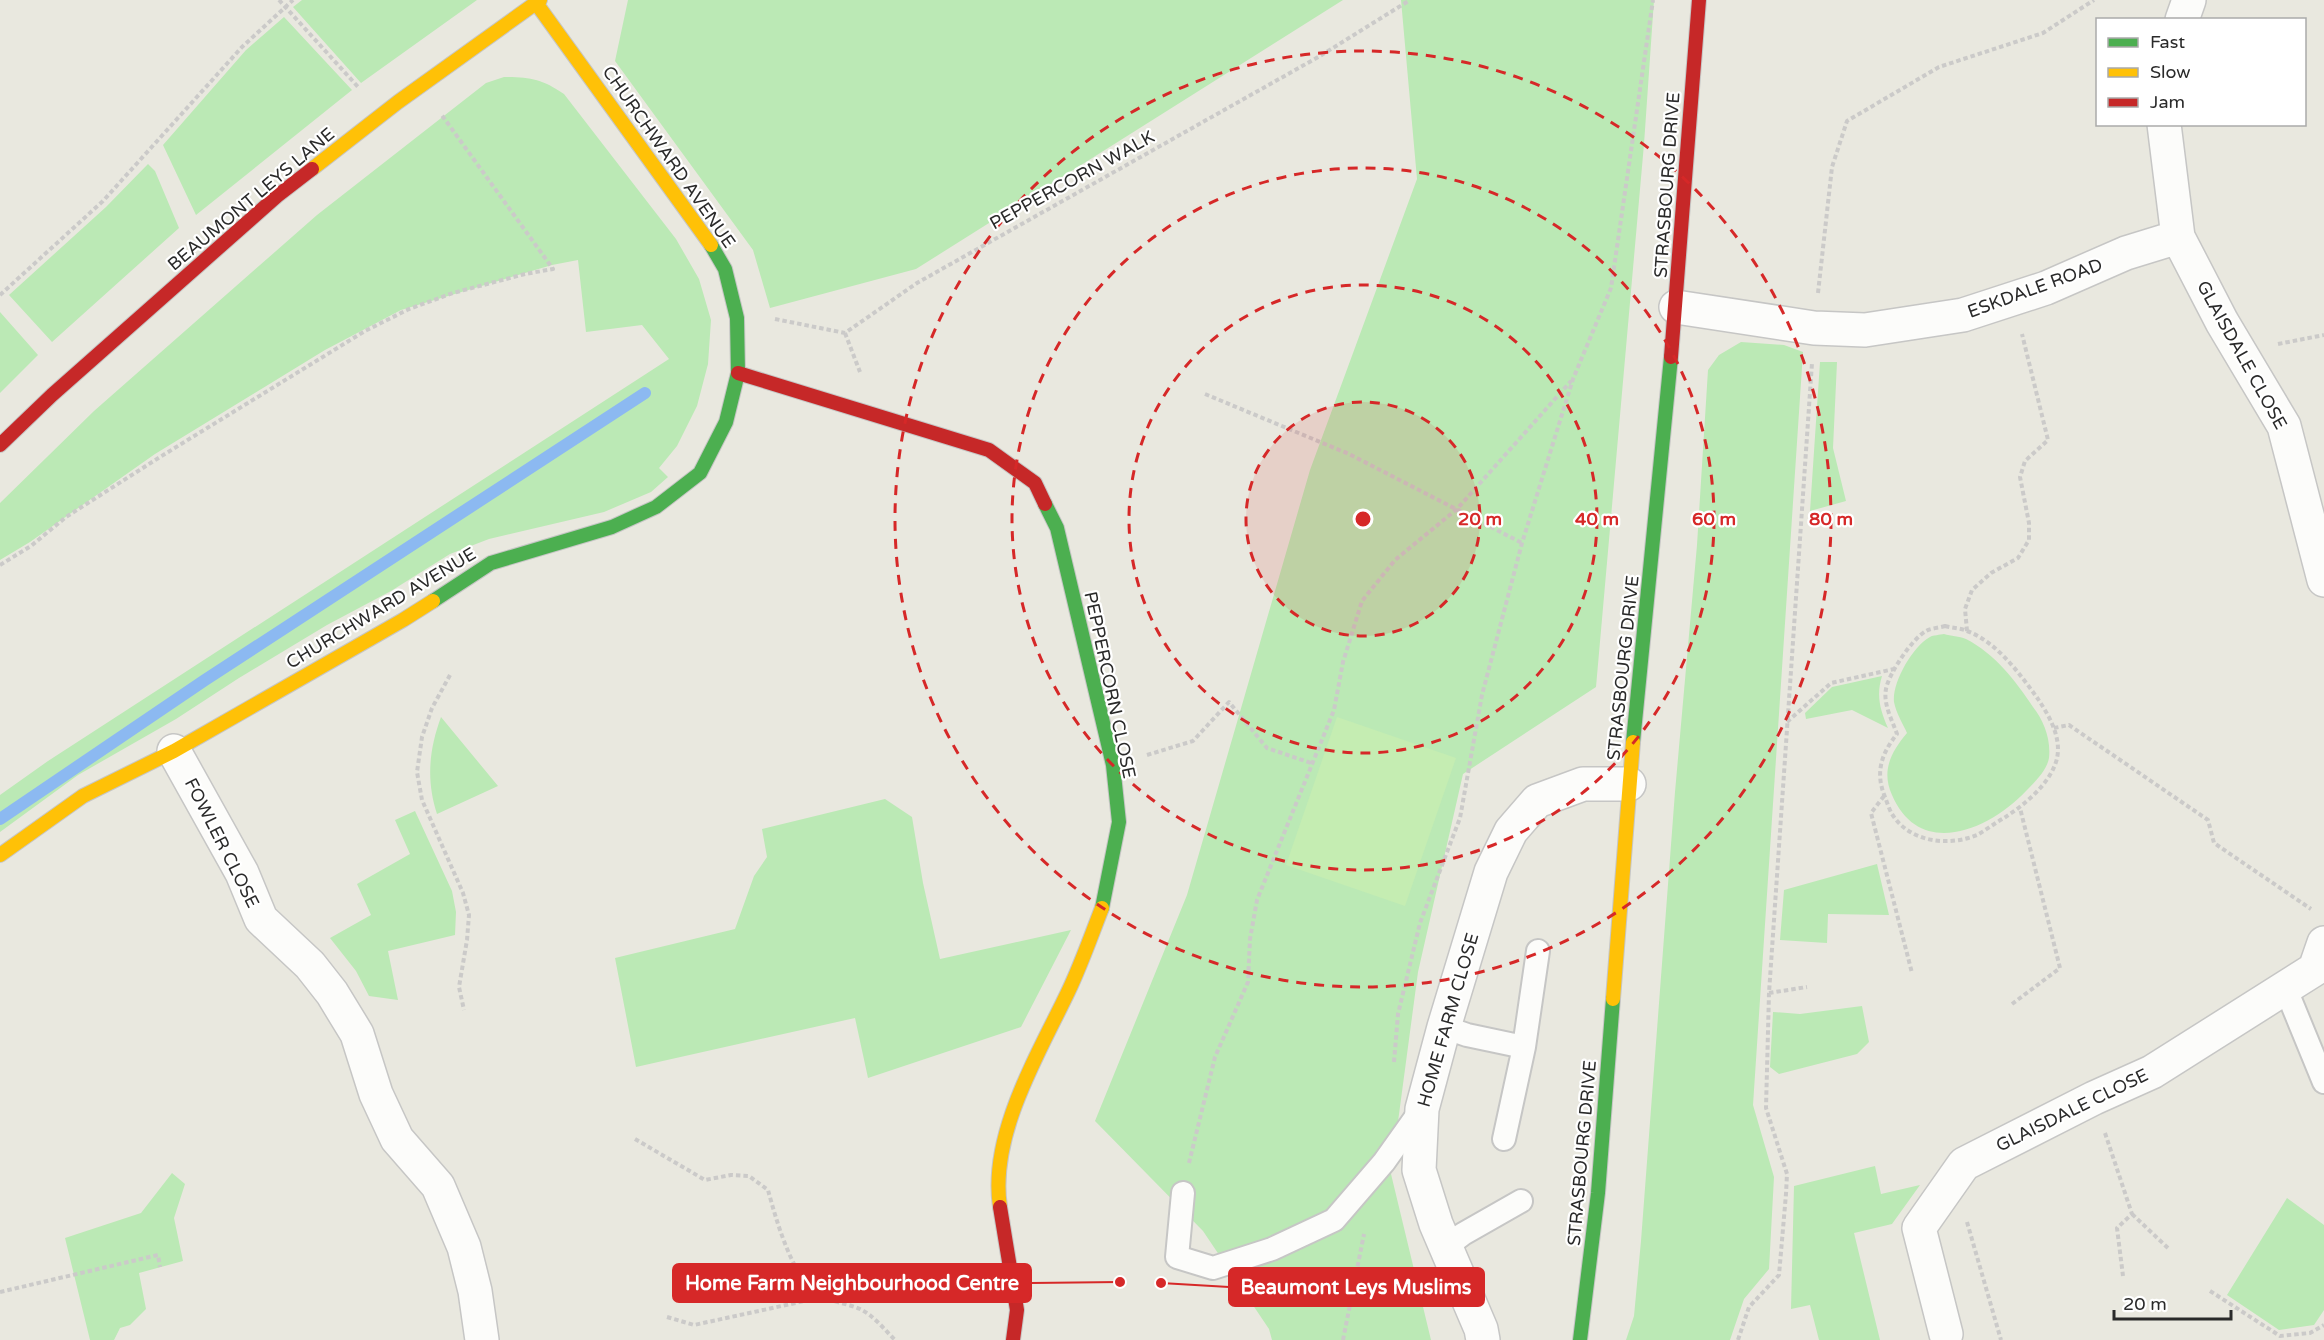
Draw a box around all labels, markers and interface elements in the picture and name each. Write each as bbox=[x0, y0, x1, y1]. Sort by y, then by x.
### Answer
legend bbox=[2096, 18, 2306, 126]
text: Fast bbox=[2150, 31, 2185, 53]
text: Slow bbox=[2150, 61, 2191, 83]
street label: CHURCHWARD AVENUE bbox=[598, 62, 740, 252]
street label: STRASBOURG DRIVE bbox=[1650, 91, 1684, 279]
text: Jam bbox=[2150, 91, 2185, 113]
street label: BEAUMONT LEYS LANE bbox=[163, 123, 339, 275]
street label: PEPPERCORN WALK bbox=[986, 126, 1158, 234]
street label: ESKDALE ROAD bbox=[1965, 253, 2105, 323]
street label: GLAISDALE CLOSE bbox=[2192, 277, 2292, 433]
text: 20 m bbox=[1458, 508, 1502, 530]
text: 40 m bbox=[1575, 508, 1619, 530]
text: 60 m bbox=[1692, 508, 1736, 530]
text: 80 m bbox=[1809, 508, 1853, 530]
centre of rings bbox=[1353, 509, 1373, 529]
street label: CHURCHWARD AVENUE bbox=[282, 543, 480, 673]
street label: STRASBOURG DRIVE bbox=[1602, 574, 1644, 762]
street label: PEPPERCORN CLOSE bbox=[1079, 589, 1141, 781]
street label: FOWLER CLOSE bbox=[180, 774, 264, 912]
street label: HOME FARM CLOSE bbox=[1413, 930, 1483, 1110]
street label: STRASBOURG DRIVE bbox=[1563, 1059, 1601, 1247]
street label: GLAISDALE CLOSE bbox=[1992, 1064, 2152, 1156]
callout: Home Farm Neighbourhood Centre bbox=[673, 1264, 1031, 1302]
callout: Beaumont Leys Muslims bbox=[1229, 1268, 1484, 1306]
text: Home Farm Neighbourhood Centre bbox=[685, 1272, 1019, 1296]
text: Beaumont Leys Muslims bbox=[1241, 1276, 1472, 1300]
scale bar bbox=[2114, 1283, 2231, 1321]
text: 20 m bbox=[2123, 1293, 2167, 1315]

